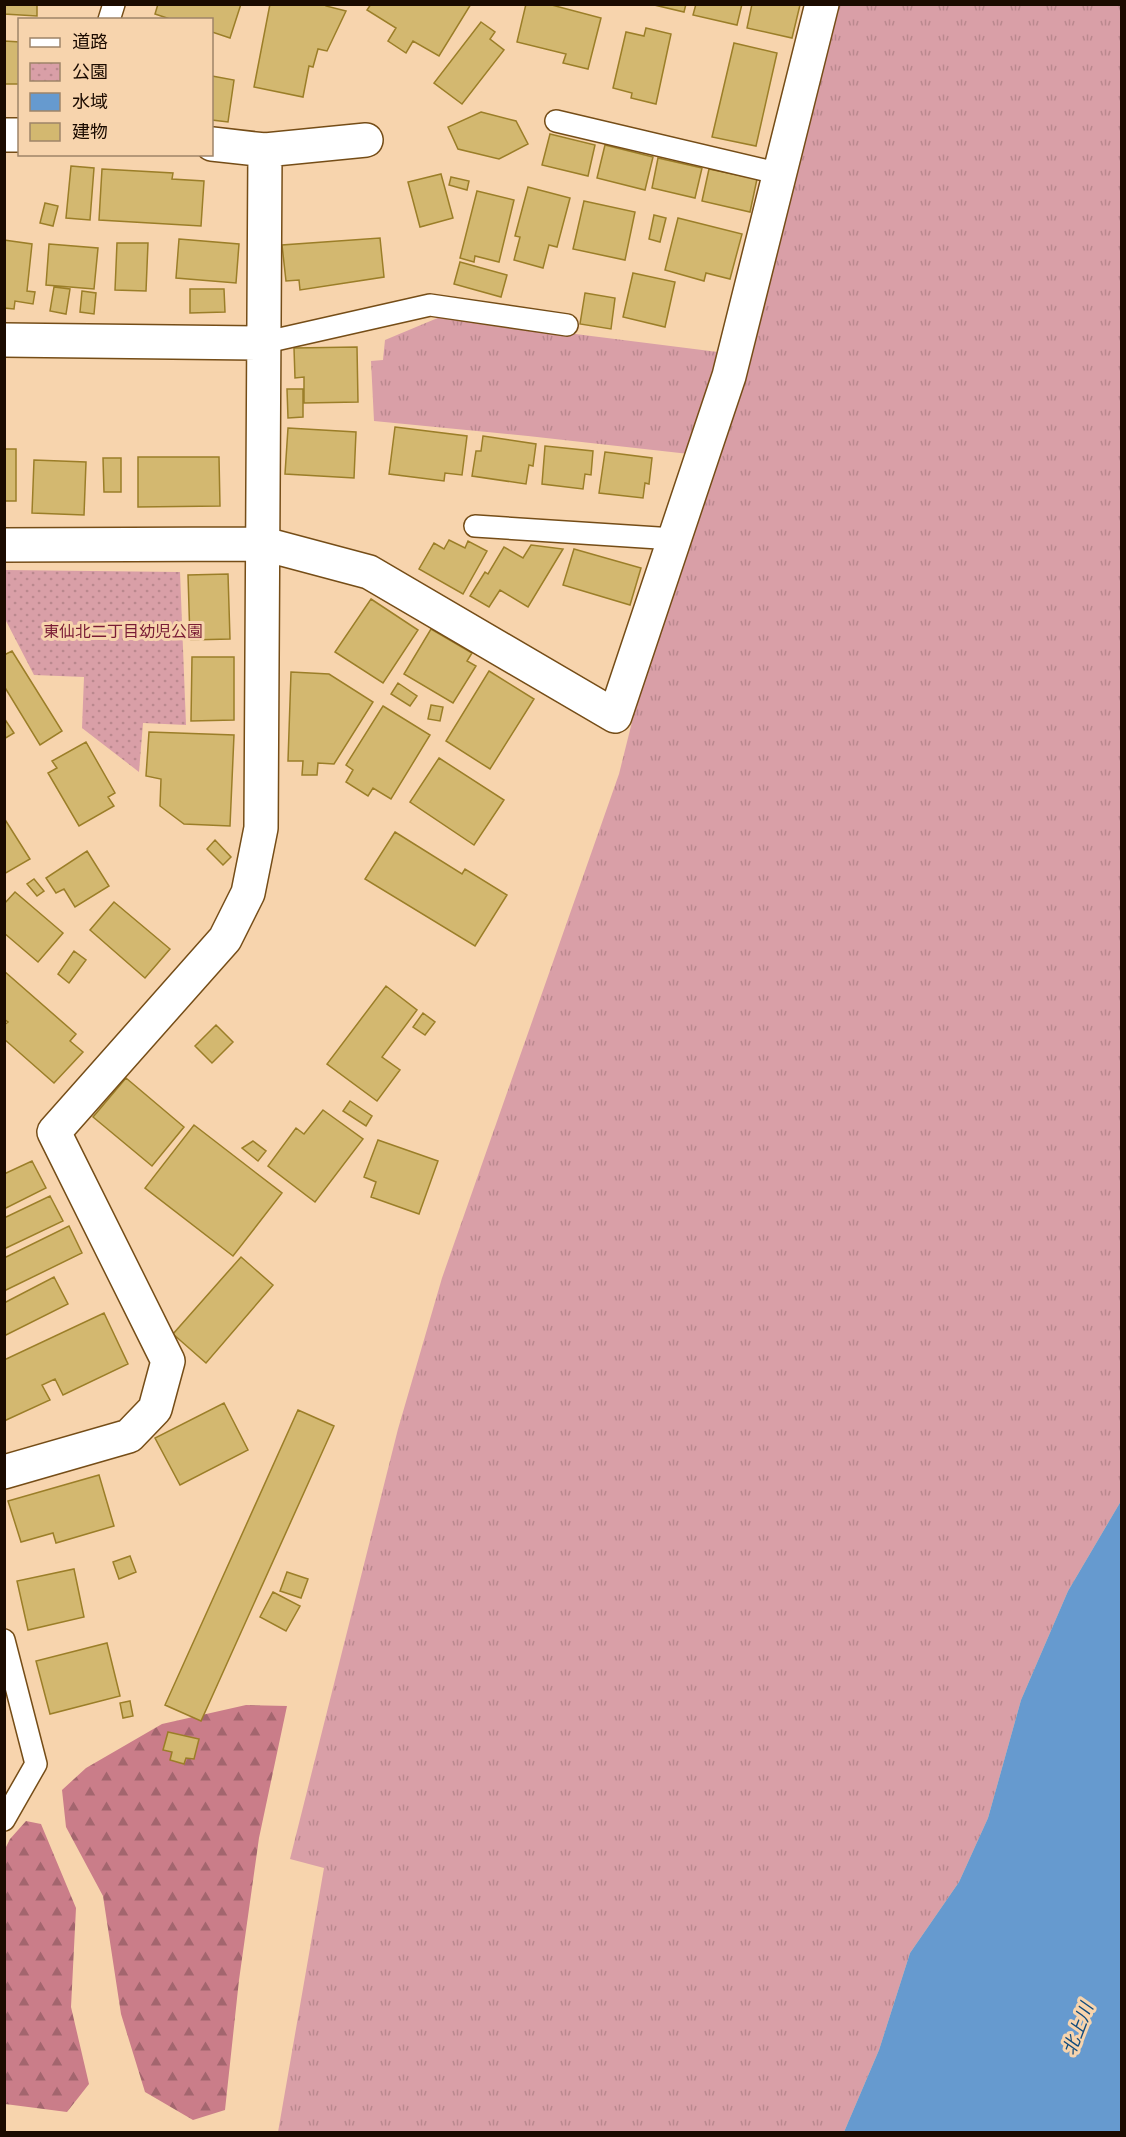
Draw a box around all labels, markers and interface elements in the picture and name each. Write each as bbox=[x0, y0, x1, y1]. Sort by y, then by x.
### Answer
legend bbox=[18, 18, 213, 156]
text: 道路 bbox=[72, 31, 108, 53]
text: 公園 bbox=[72, 61, 108, 83]
text: 水域 bbox=[72, 91, 108, 113]
text: 建物 bbox=[72, 121, 108, 143]
park label: 東仙北二丁目幼児公園 bbox=[43, 622, 203, 641]
water label: 北上川 bbox=[1058, 1998, 1099, 2058]

